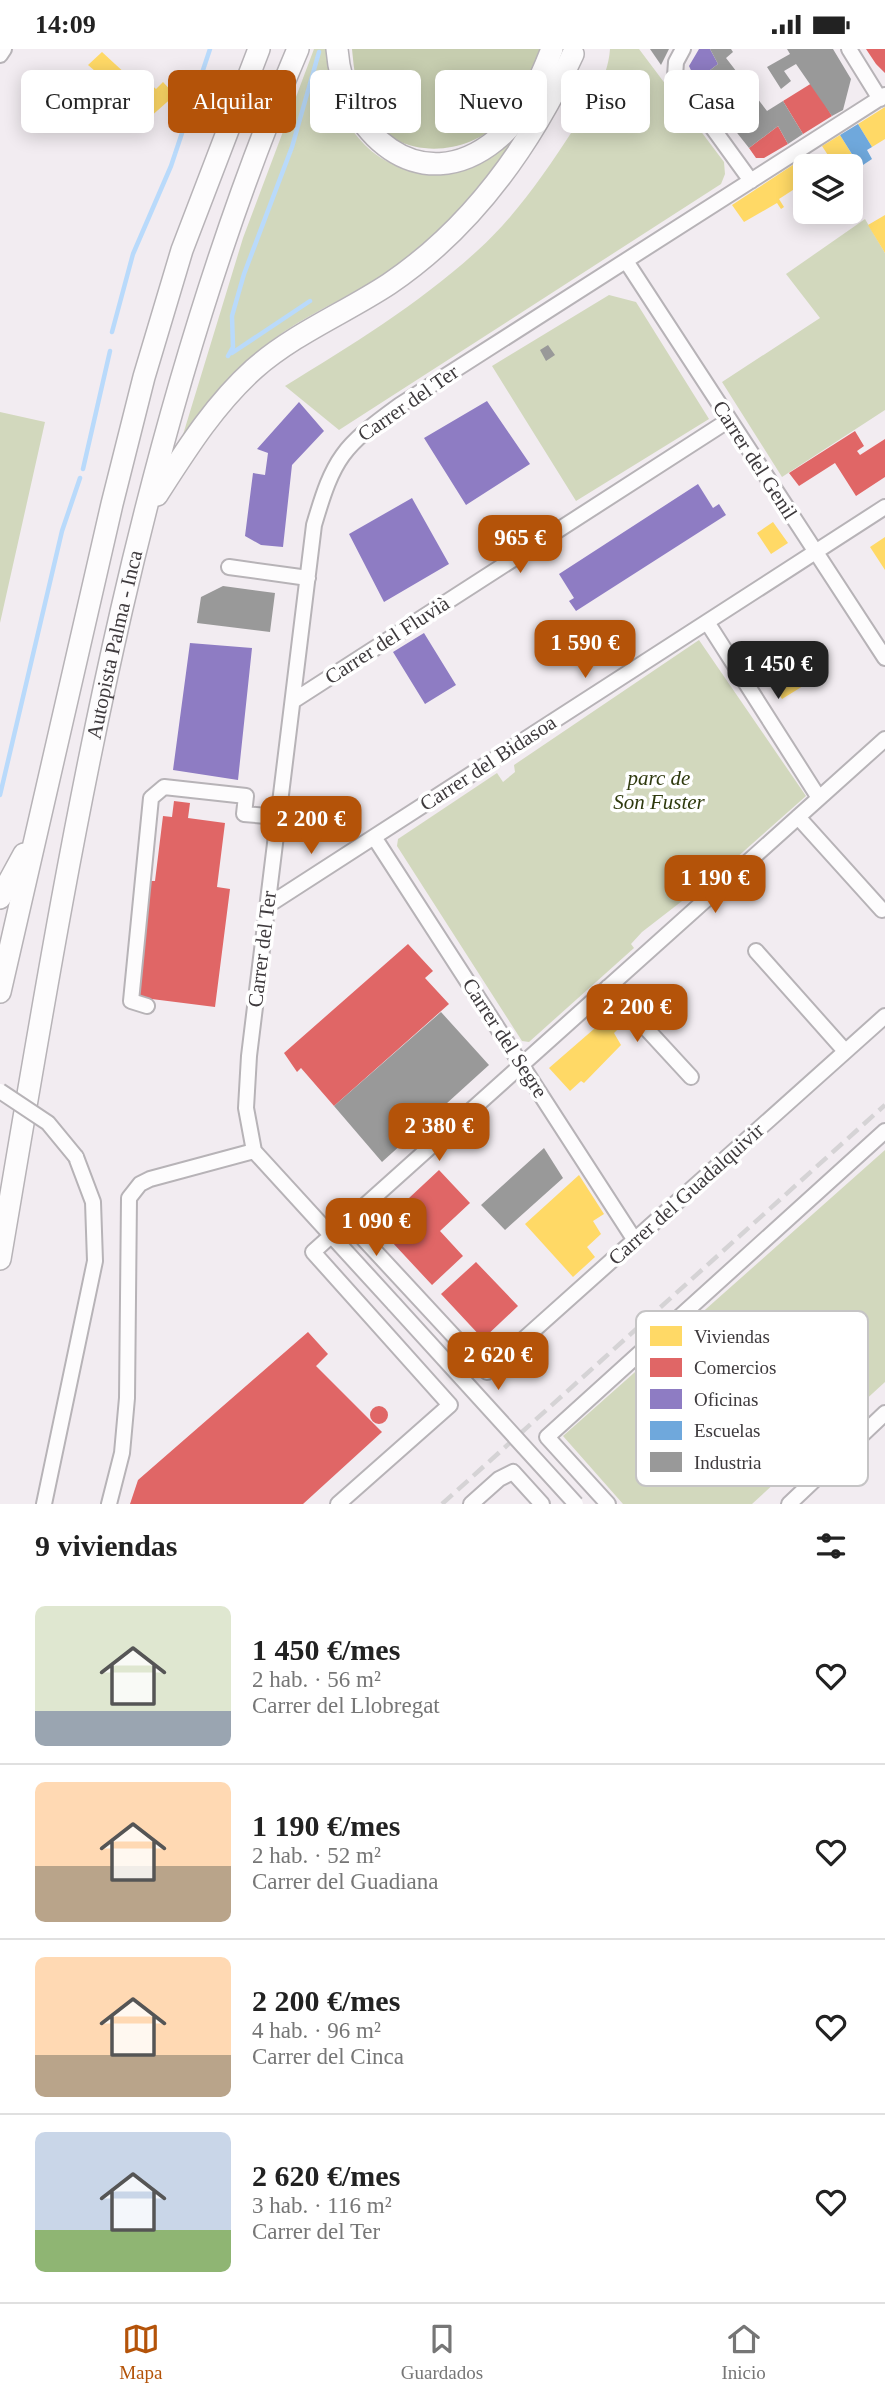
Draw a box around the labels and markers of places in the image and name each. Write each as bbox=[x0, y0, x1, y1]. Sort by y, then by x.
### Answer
pin: 965 € bbox=[471, 515, 569, 575]
pin: 1 590 € bbox=[520, 621, 650, 680]
pin: 1 450 € bbox=[713, 641, 843, 701]
pin: 2 200 € bbox=[246, 797, 376, 856]
pin: 1 190 € bbox=[650, 855, 780, 915]
pin: 2 200 € bbox=[572, 985, 702, 1044]
pin: 2 380 € bbox=[374, 1103, 504, 1163]
pin: 1 090 € bbox=[311, 1199, 441, 1258]
pin: 2 620 € bbox=[433, 1333, 563, 1392]

